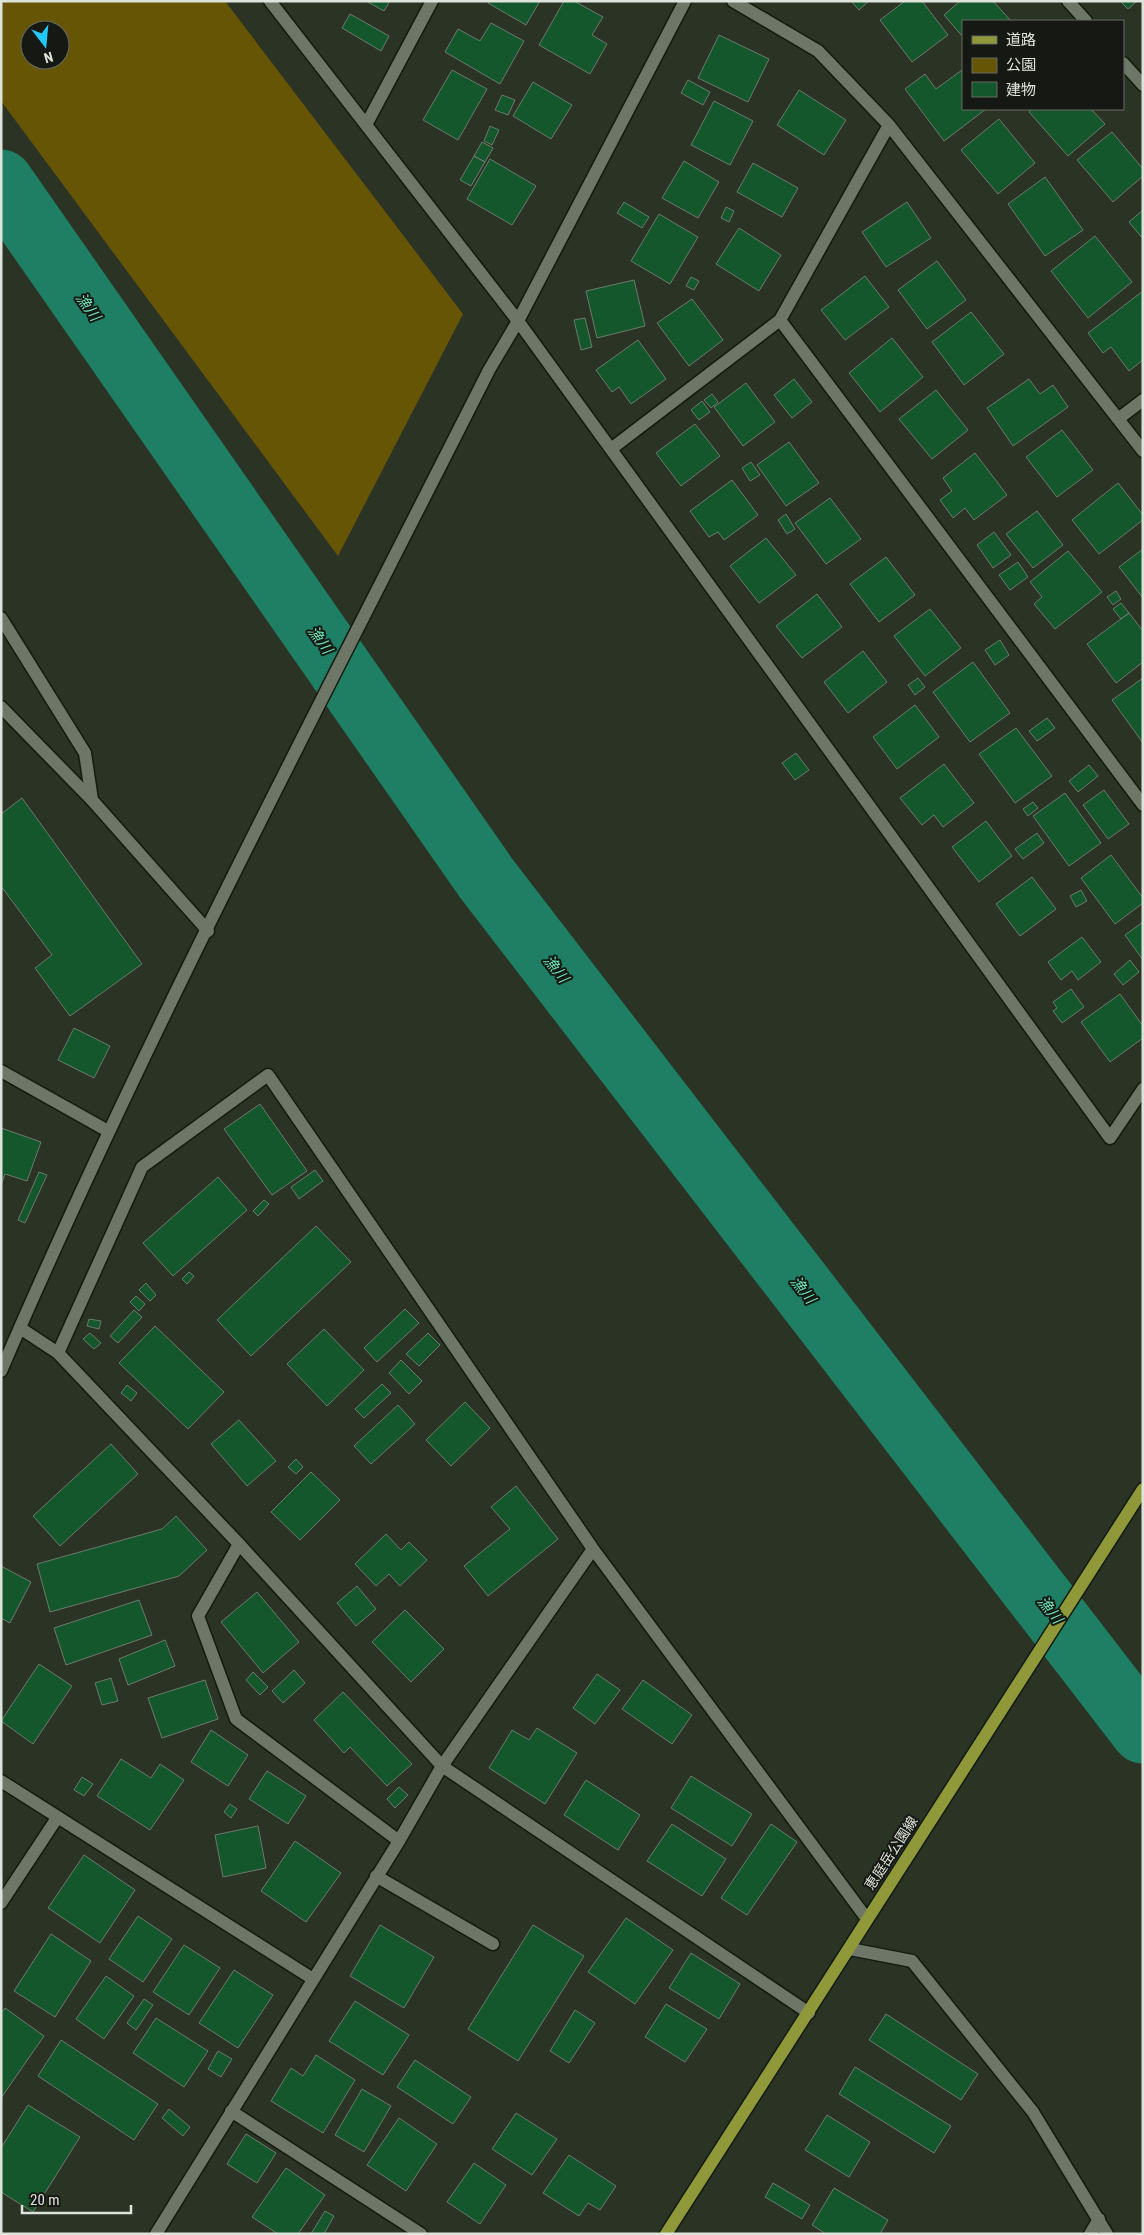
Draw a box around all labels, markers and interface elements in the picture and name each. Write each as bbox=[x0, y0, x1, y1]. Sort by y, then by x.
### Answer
north arrow bbox=[20, 20, 70, 70]
legend bbox=[962, 20, 1124, 110]
text: 道路 bbox=[1006, 31, 1036, 49]
text: N bbox=[42, 49, 55, 66]
text: 公園 bbox=[1006, 56, 1036, 74]
text: 建物 bbox=[1006, 81, 1036, 99]
water label: 漁川 bbox=[72, 290, 105, 326]
water label: 漁川 bbox=[304, 623, 337, 659]
water label: 漁川 bbox=[540, 952, 574, 988]
water label: 漁川 bbox=[787, 1273, 821, 1309]
water label: 漁川 bbox=[1034, 1593, 1068, 1629]
street label: 恵庭岳公園線 bbox=[861, 1813, 921, 1893]
scale bar bbox=[22, 2182, 131, 2214]
text: 20 m bbox=[30, 2191, 60, 2209]

